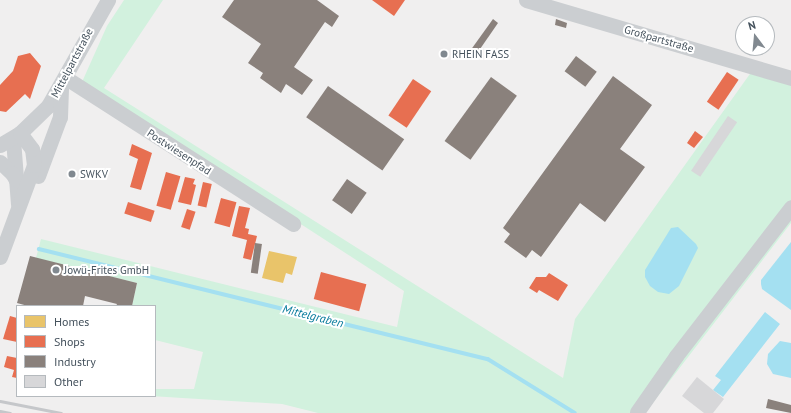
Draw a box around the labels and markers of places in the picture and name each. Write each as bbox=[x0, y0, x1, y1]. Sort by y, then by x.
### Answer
place label: RHEIN FASS bbox=[452, 47, 509, 61]
marker: RHEIN FASS bbox=[439, 49, 449, 59]
place label: SWKV bbox=[80, 167, 108, 181]
marker: SWKV bbox=[67, 169, 77, 179]
place label: Jowü-Frites GmbH bbox=[64, 263, 149, 277]
marker: Jowü-Frites GmbH bbox=[51, 265, 61, 275]

